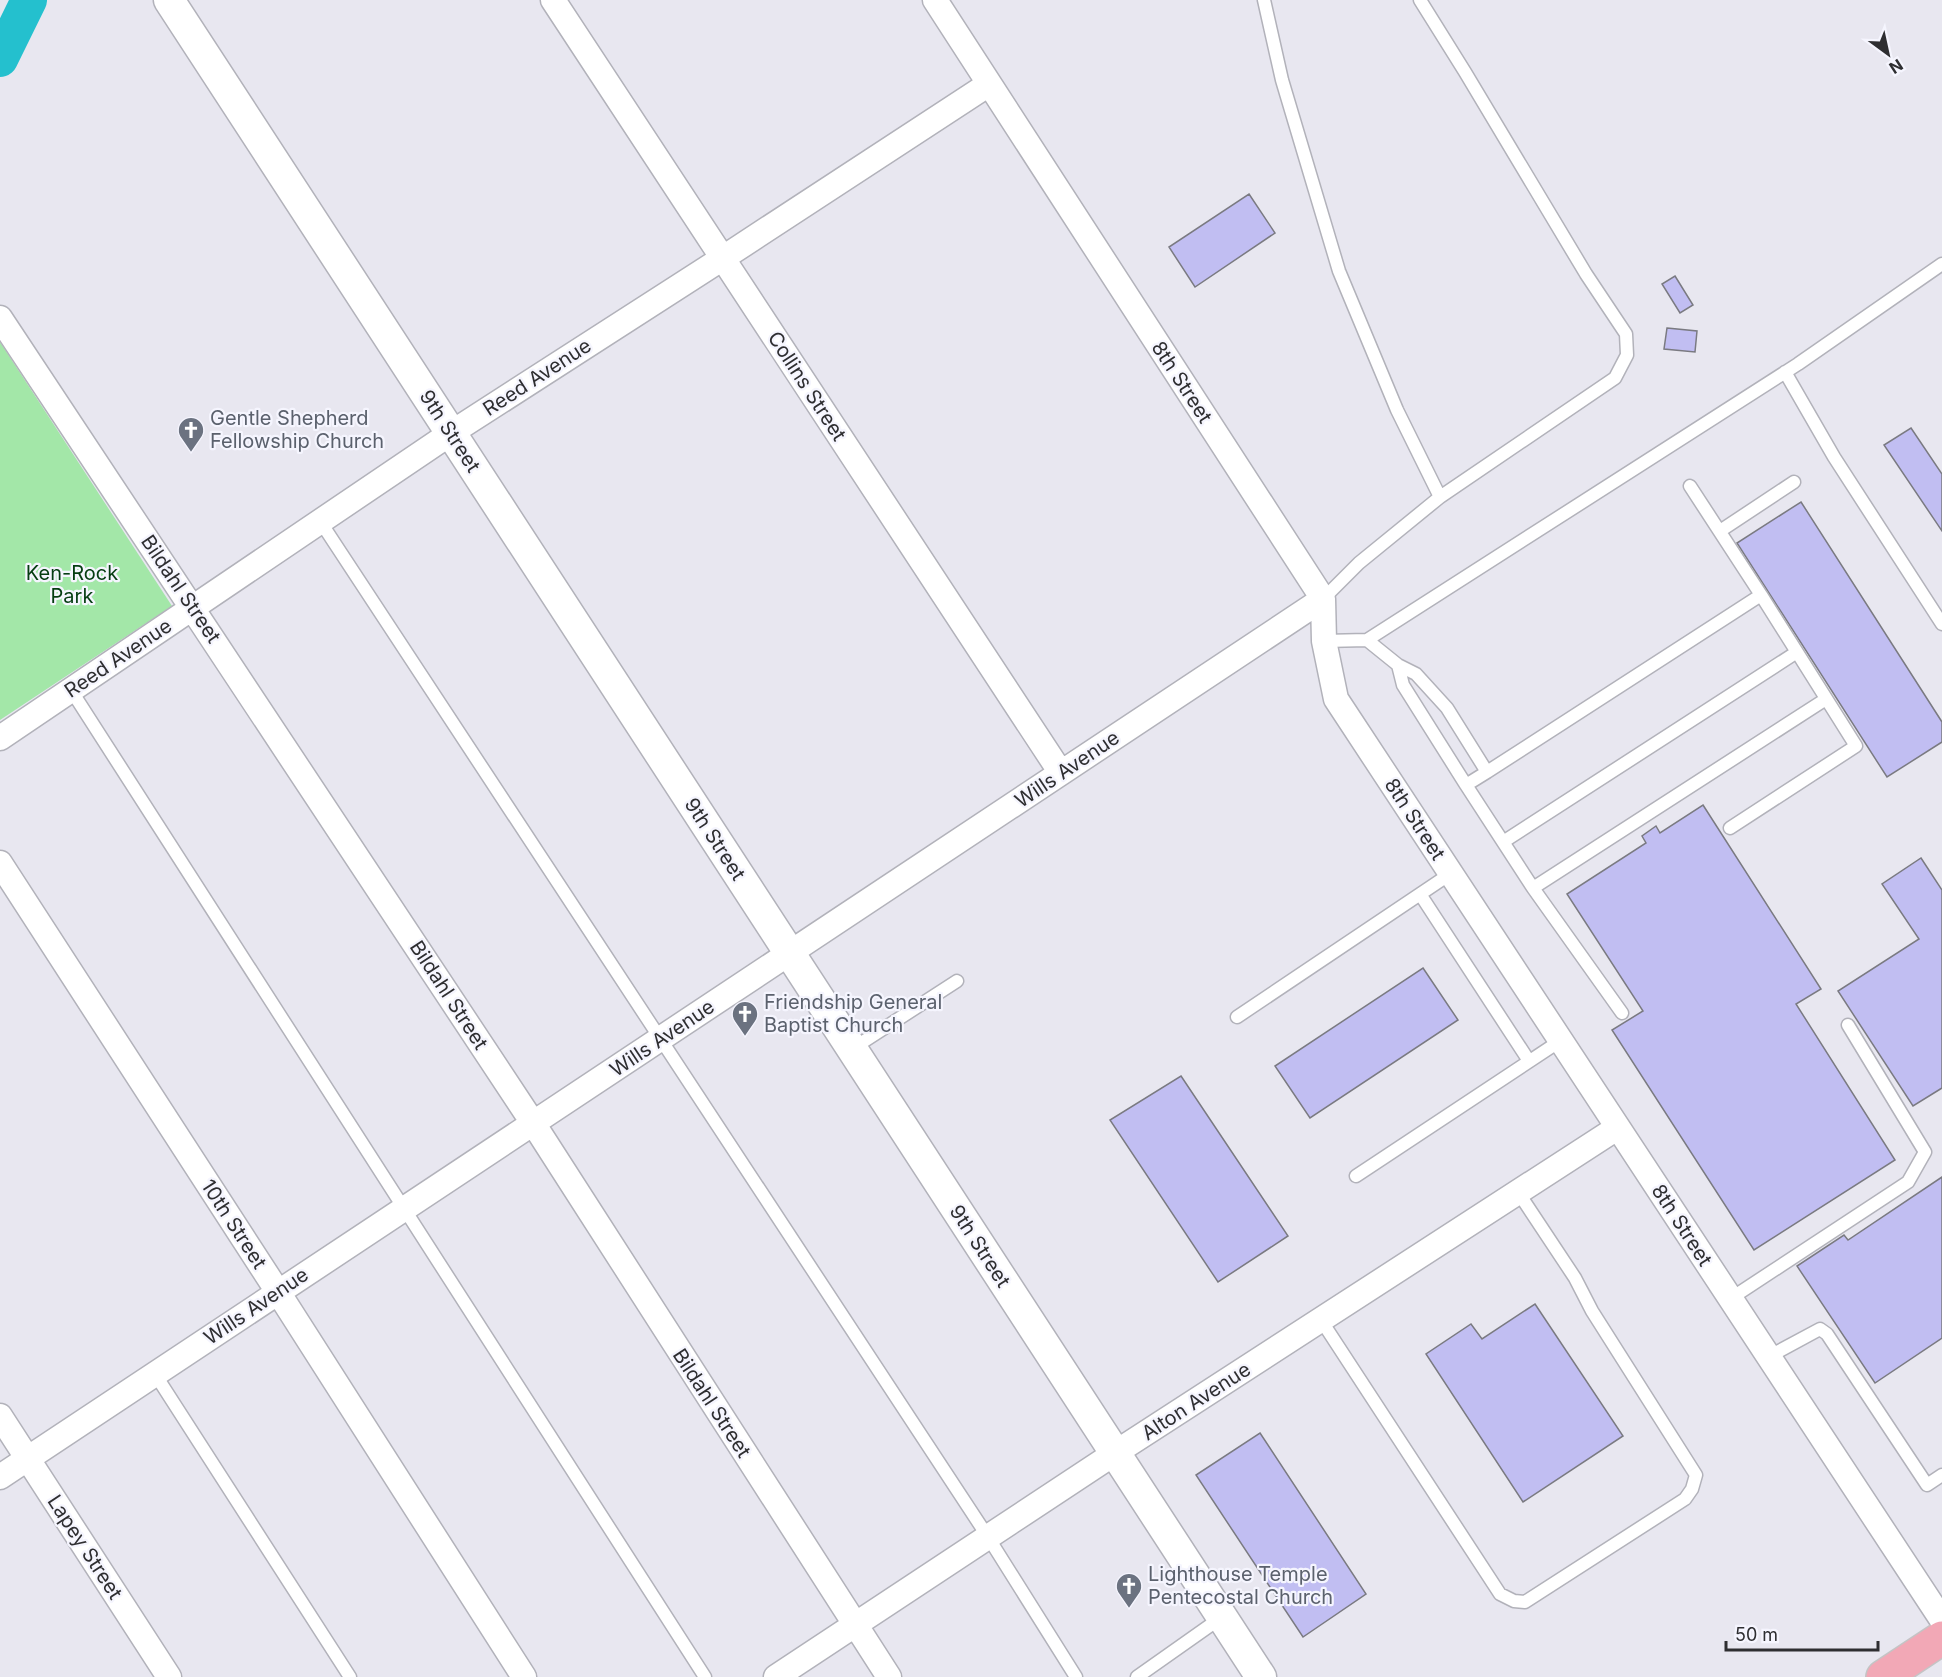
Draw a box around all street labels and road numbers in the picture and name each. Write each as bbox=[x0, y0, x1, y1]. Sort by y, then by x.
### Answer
street label: Collins Street bbox=[763, 327, 852, 446]
street label: Reed Avenue bbox=[478, 333, 596, 421]
street label: 8th Street bbox=[1147, 337, 1218, 428]
street label: 9th Street bbox=[415, 385, 486, 477]
street label: Bildahl Street bbox=[136, 530, 226, 648]
street label: Reed Avenue bbox=[60, 613, 176, 703]
street label: Wills Avenue bbox=[1010, 725, 1124, 813]
street label: 8th Street bbox=[1380, 774, 1451, 865]
street label: 9th Street bbox=[680, 793, 751, 885]
street label: Bildahl Street bbox=[405, 936, 493, 1054]
street label: Wills Avenue bbox=[605, 994, 719, 1082]
street label: 10th Street bbox=[196, 1175, 272, 1273]
street label: 8th Street bbox=[1647, 1180, 1718, 1271]
street label: 9th Street bbox=[945, 1200, 1016, 1292]
street label: Wills Avenue bbox=[199, 1262, 313, 1350]
street label: Bildahl Street bbox=[668, 1344, 756, 1462]
street label: Alton Avenue bbox=[1137, 1357, 1255, 1445]
street label: Lapey Street bbox=[42, 1490, 128, 1604]

